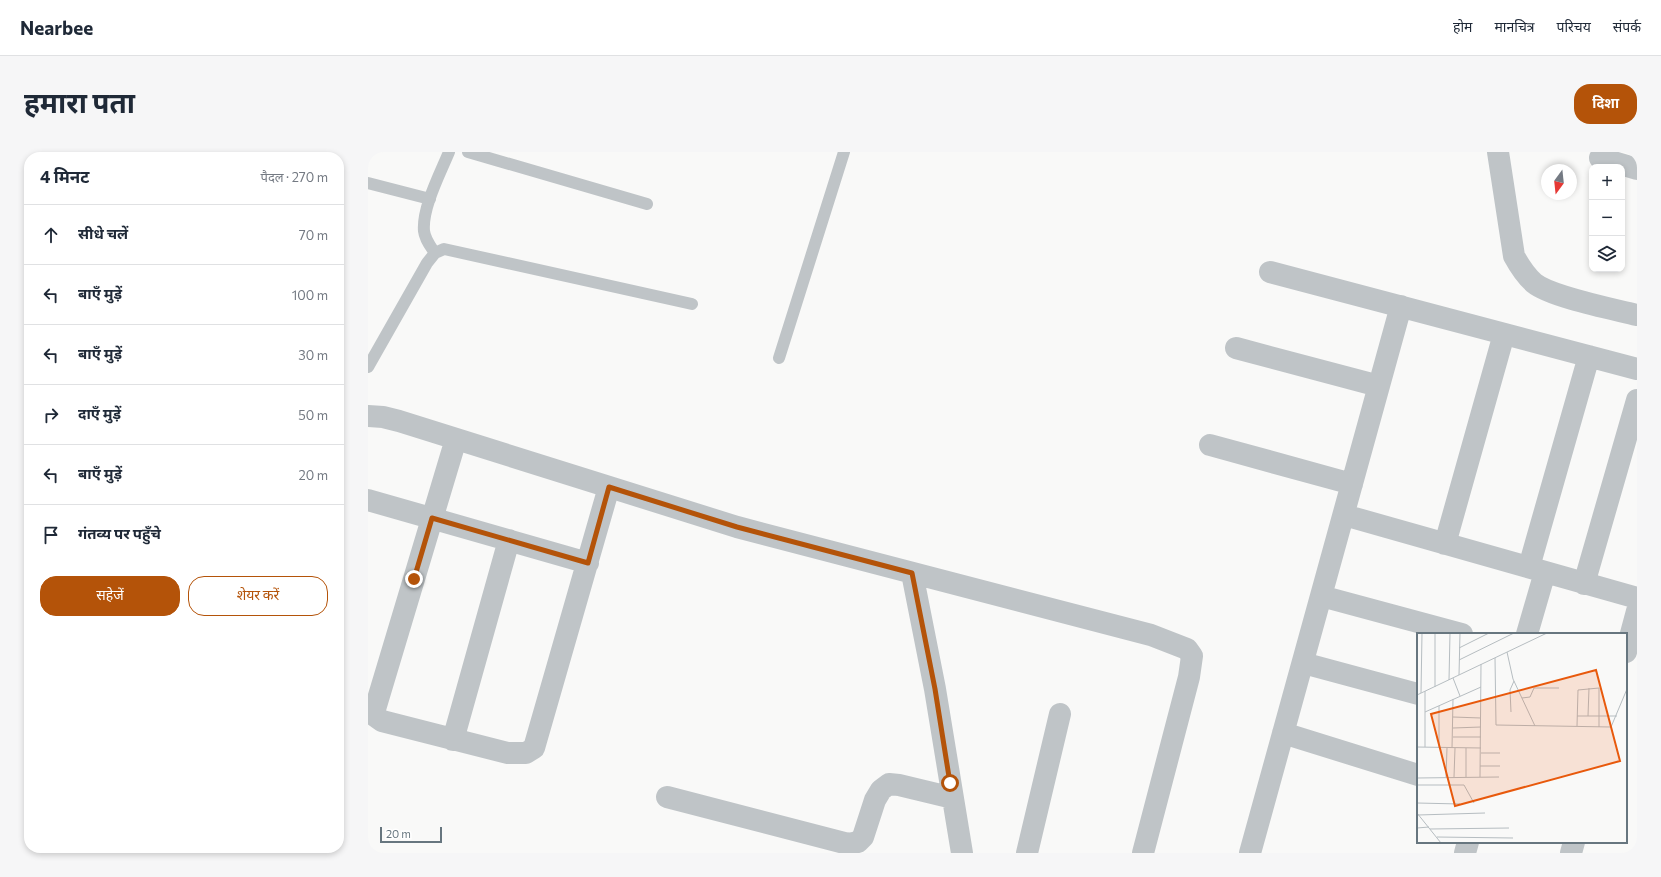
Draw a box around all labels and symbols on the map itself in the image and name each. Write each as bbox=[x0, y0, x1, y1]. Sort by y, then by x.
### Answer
north arrow bbox=[1541, 164, 1577, 200]
route end bbox=[405, 570, 423, 588]
inset map bbox=[1417, 633, 1627, 843]
route start bbox=[941, 774, 959, 792]
scale bar bbox=[380, 825, 442, 844]

